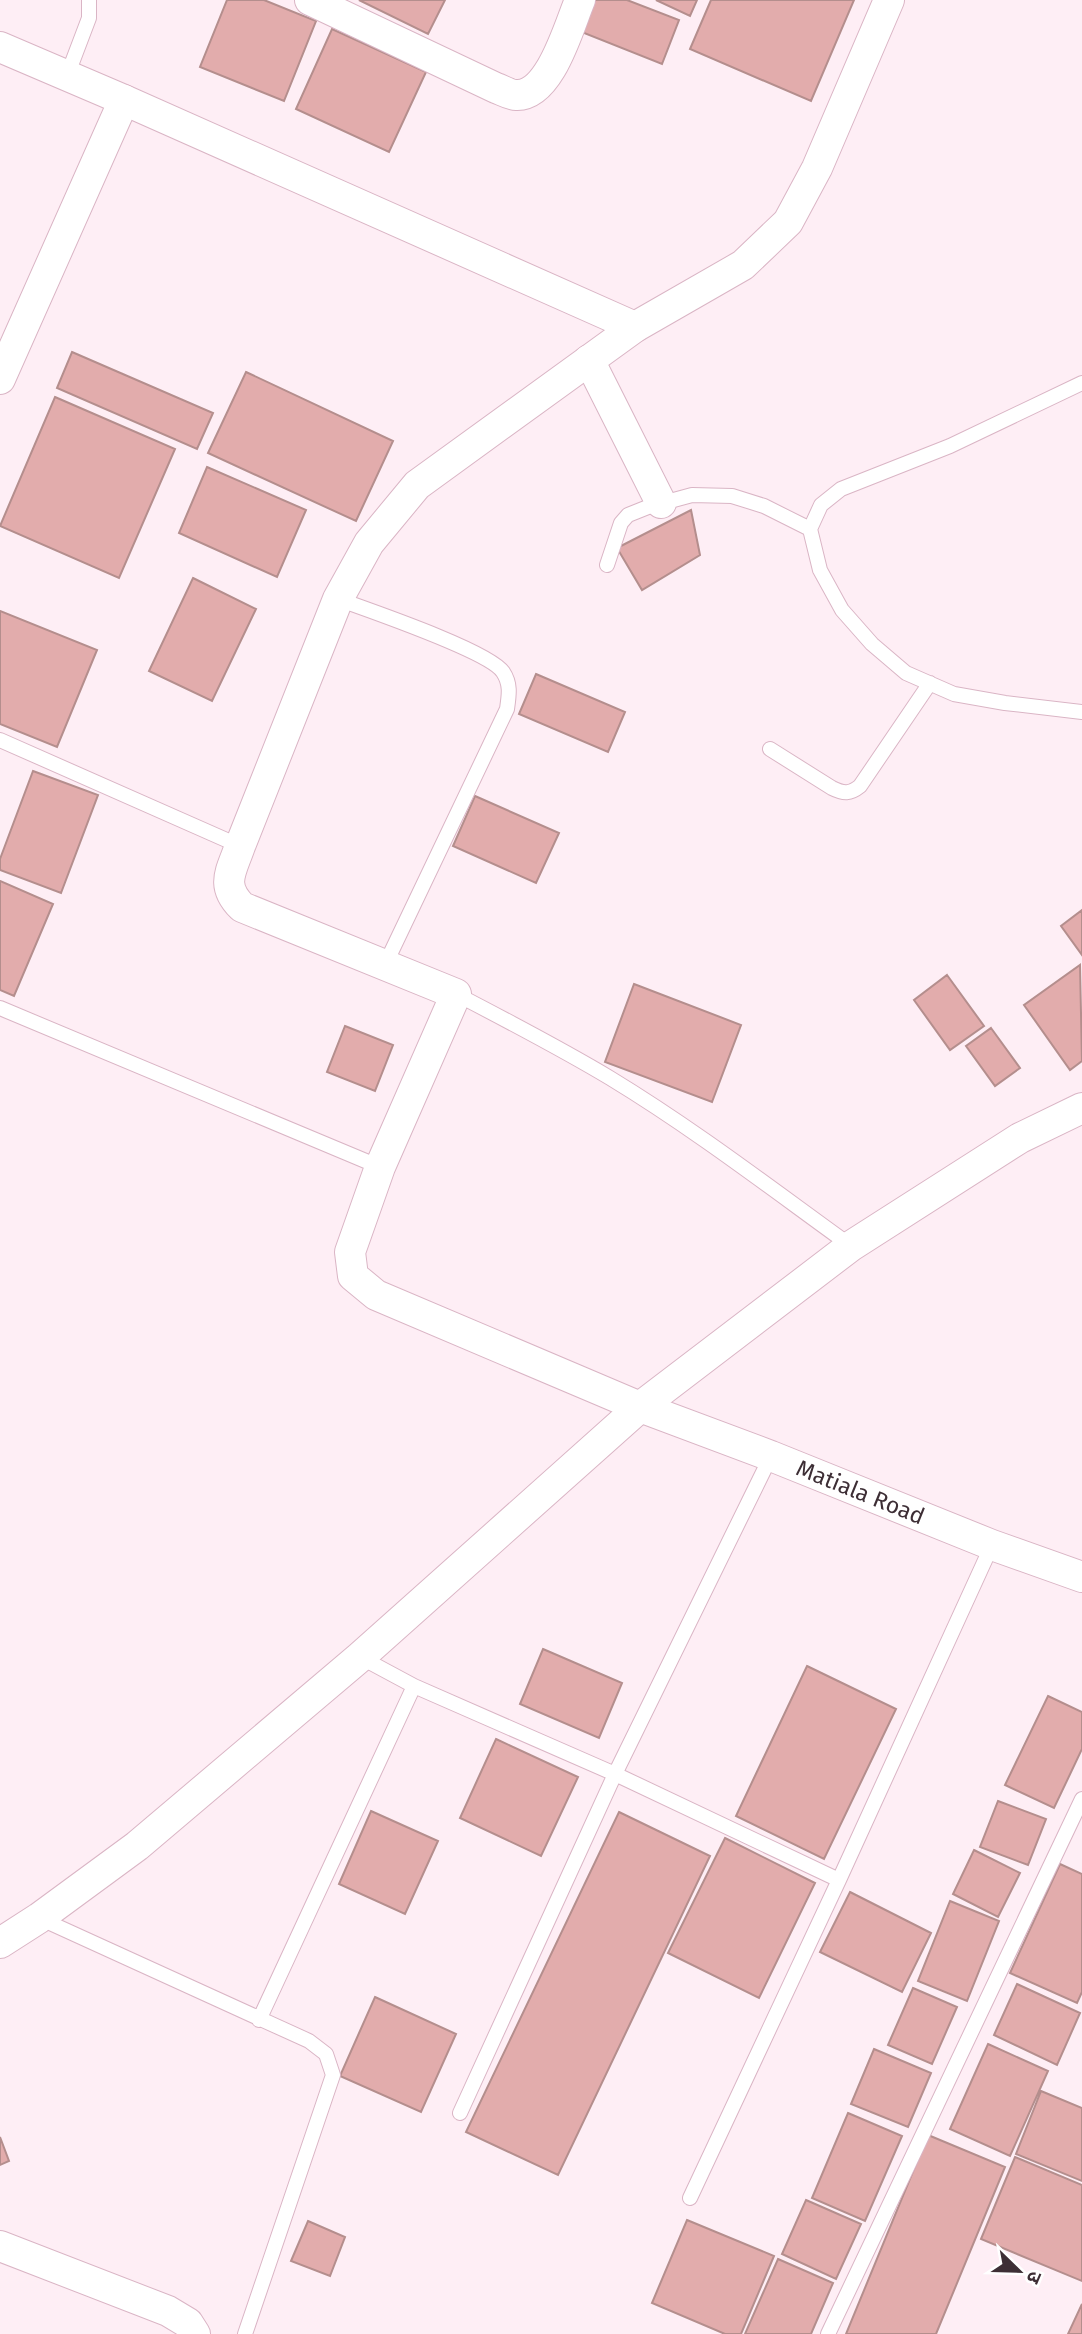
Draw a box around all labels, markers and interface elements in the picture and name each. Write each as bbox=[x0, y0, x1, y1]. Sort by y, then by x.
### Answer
street label: Matiala Road bbox=[792, 1454, 929, 1530]
north arrow bbox=[984, 2236, 1054, 2306]
text: उ bbox=[1021, 2268, 1047, 2288]

